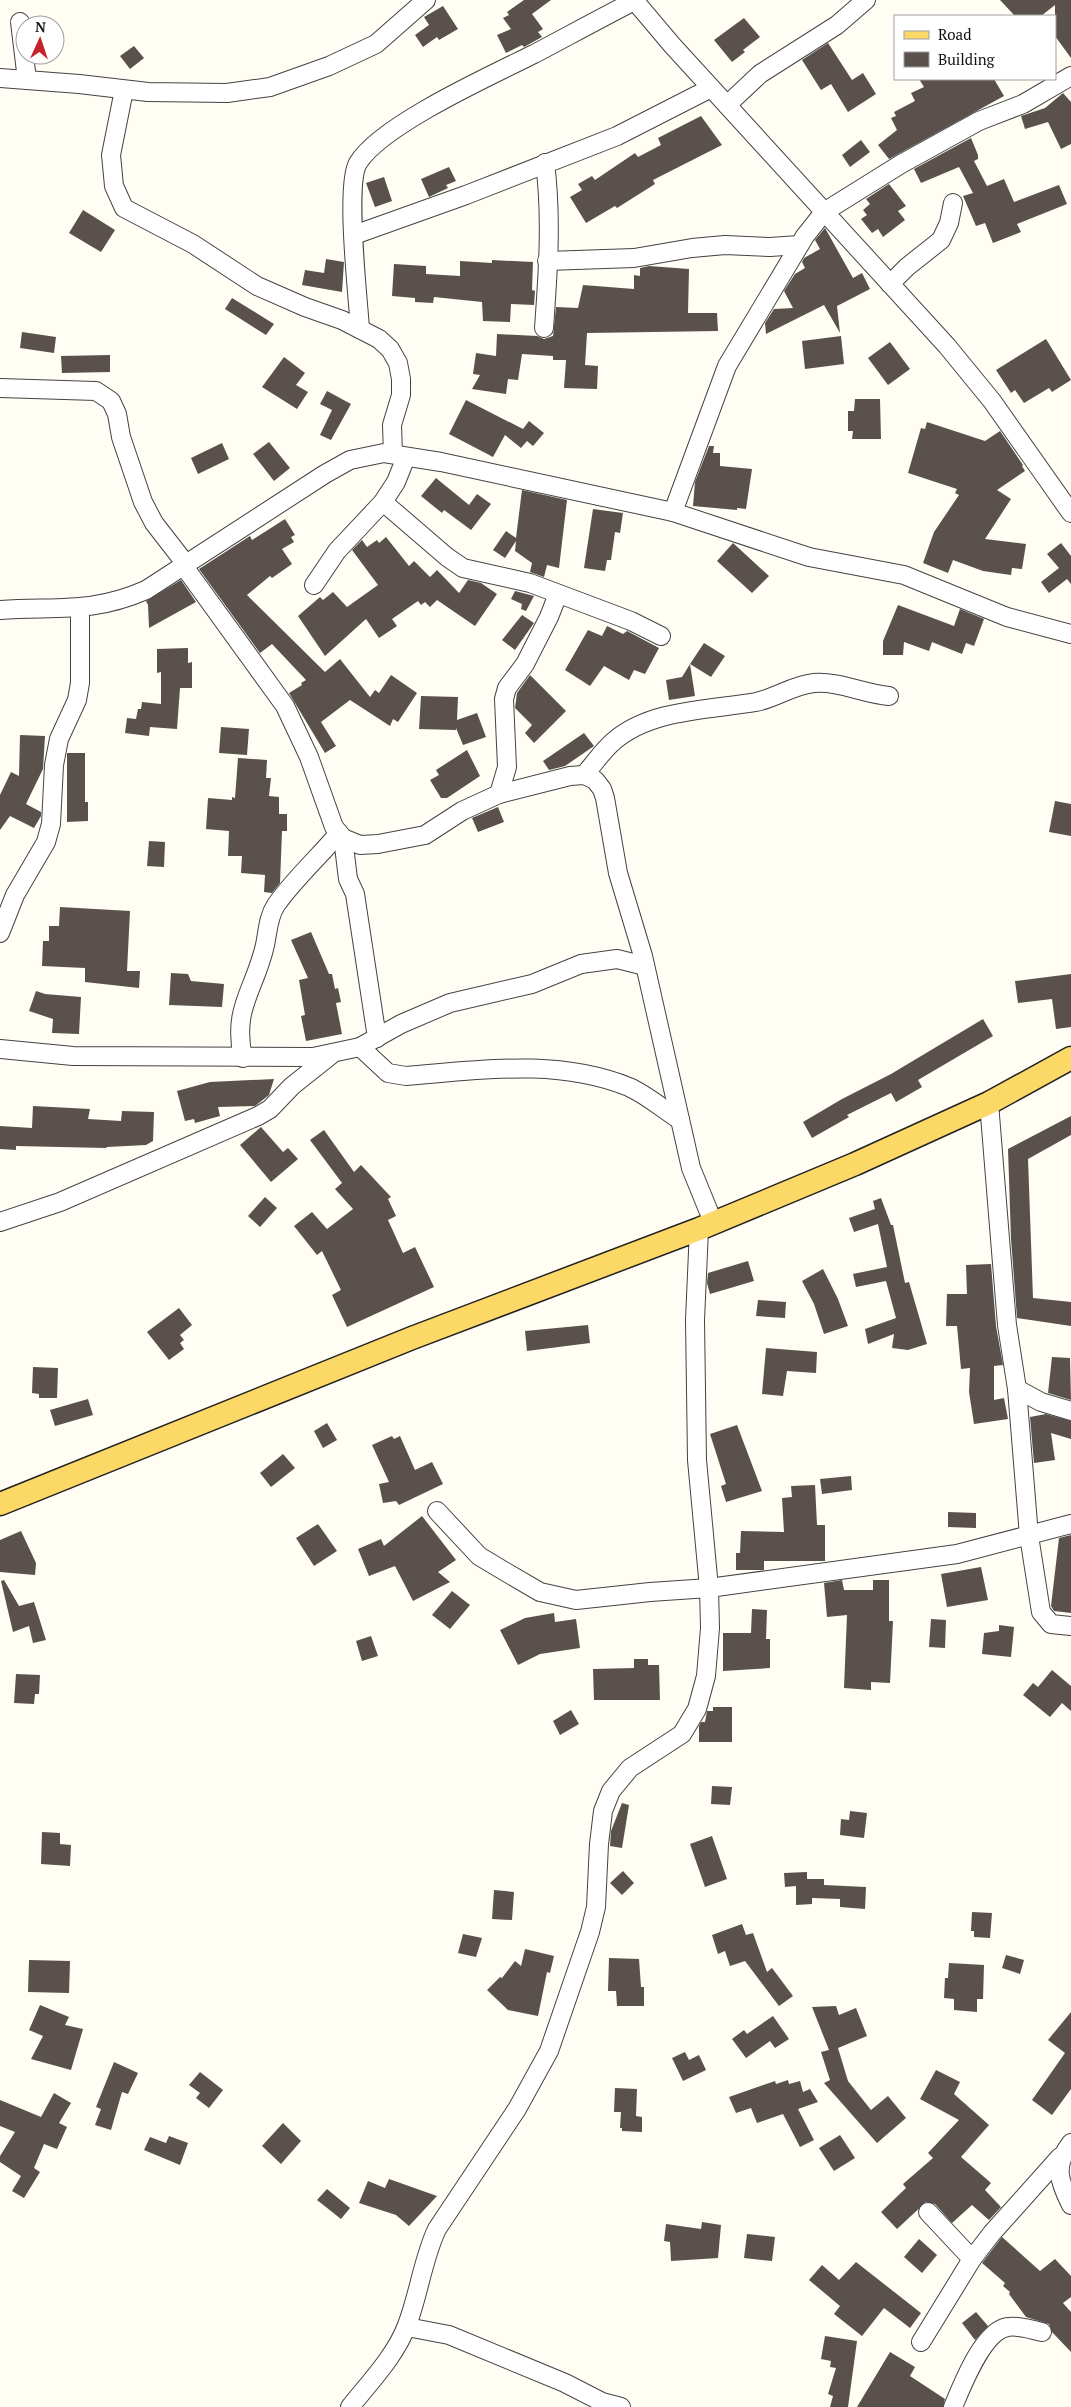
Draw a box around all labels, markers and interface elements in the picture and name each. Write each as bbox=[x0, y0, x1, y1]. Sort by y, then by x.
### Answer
north arrow bbox=[15, 15, 65, 65]
legend bbox=[894, 15, 1056, 80]
text: N bbox=[35, 17, 47, 36]
text: Road bbox=[938, 24, 971, 44]
text: Building bbox=[938, 49, 996, 69]

